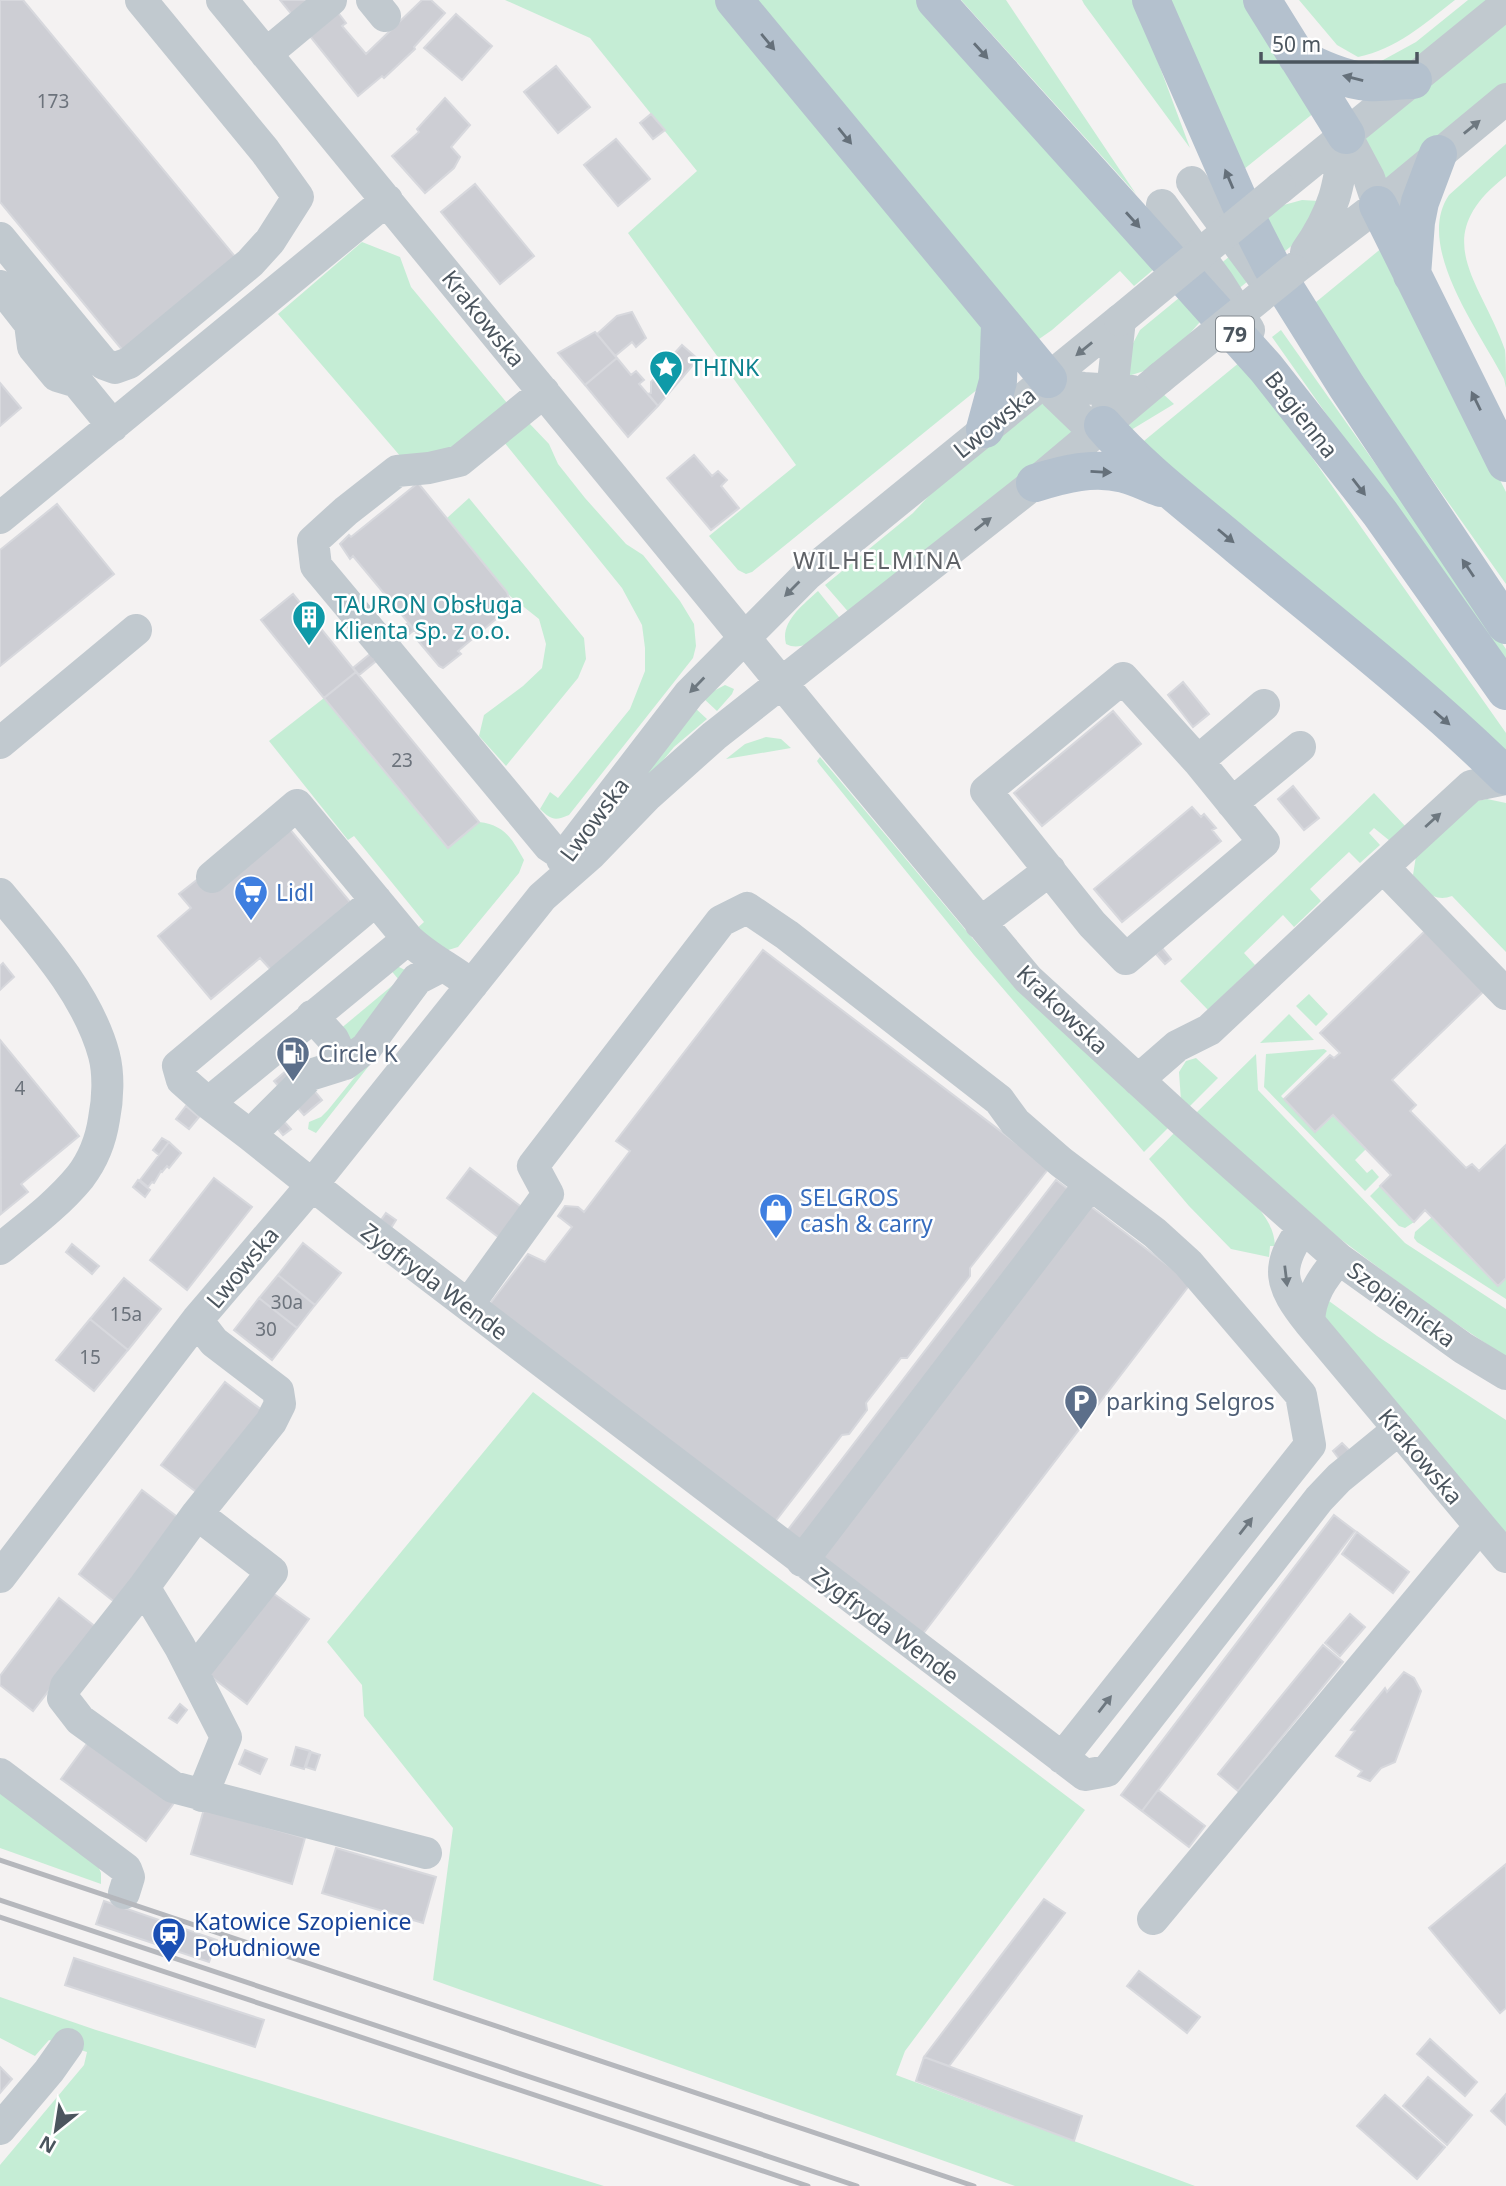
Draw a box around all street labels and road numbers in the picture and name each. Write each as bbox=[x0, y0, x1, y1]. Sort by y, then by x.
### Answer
street label: Krakowska bbox=[435, 263, 533, 373]
road number: 79 bbox=[1216, 316, 1254, 352]
street label: Bagienna bbox=[1258, 364, 1346, 464]
street label: Lwowska bbox=[946, 379, 1042, 465]
street label: Lwowska bbox=[552, 770, 636, 868]
street label: Krakowska bbox=[1010, 957, 1116, 1061]
street label: Zygfryda Wende bbox=[355, 1215, 515, 1347]
street label: Lwowska bbox=[198, 1219, 286, 1315]
street label: Szopienicka bbox=[1341, 1254, 1463, 1354]
street label: Krakowska bbox=[1371, 1401, 1471, 1511]
street label: Zygfryda Wende bbox=[806, 1559, 966, 1691]

